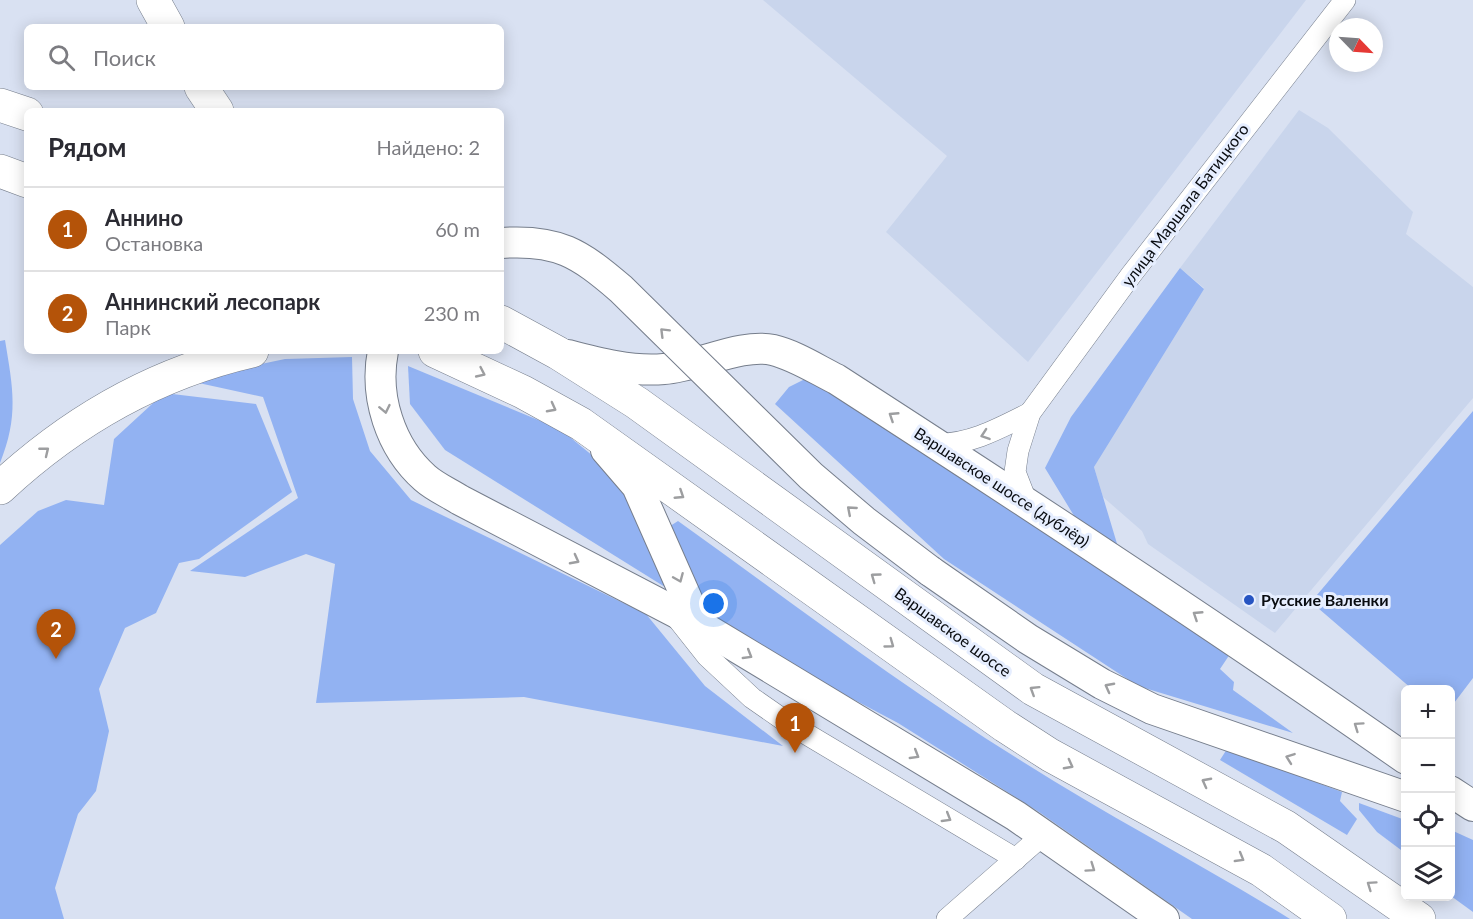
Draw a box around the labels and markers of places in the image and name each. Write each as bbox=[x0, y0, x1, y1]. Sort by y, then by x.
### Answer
place label: Русские Валенки bbox=[1261, 590, 1389, 609]
marker: Русские Валенки bbox=[1242, 593, 1256, 607]
pin: 2 bbox=[36, 610, 76, 659]
pin: 1 bbox=[776, 704, 814, 753]

